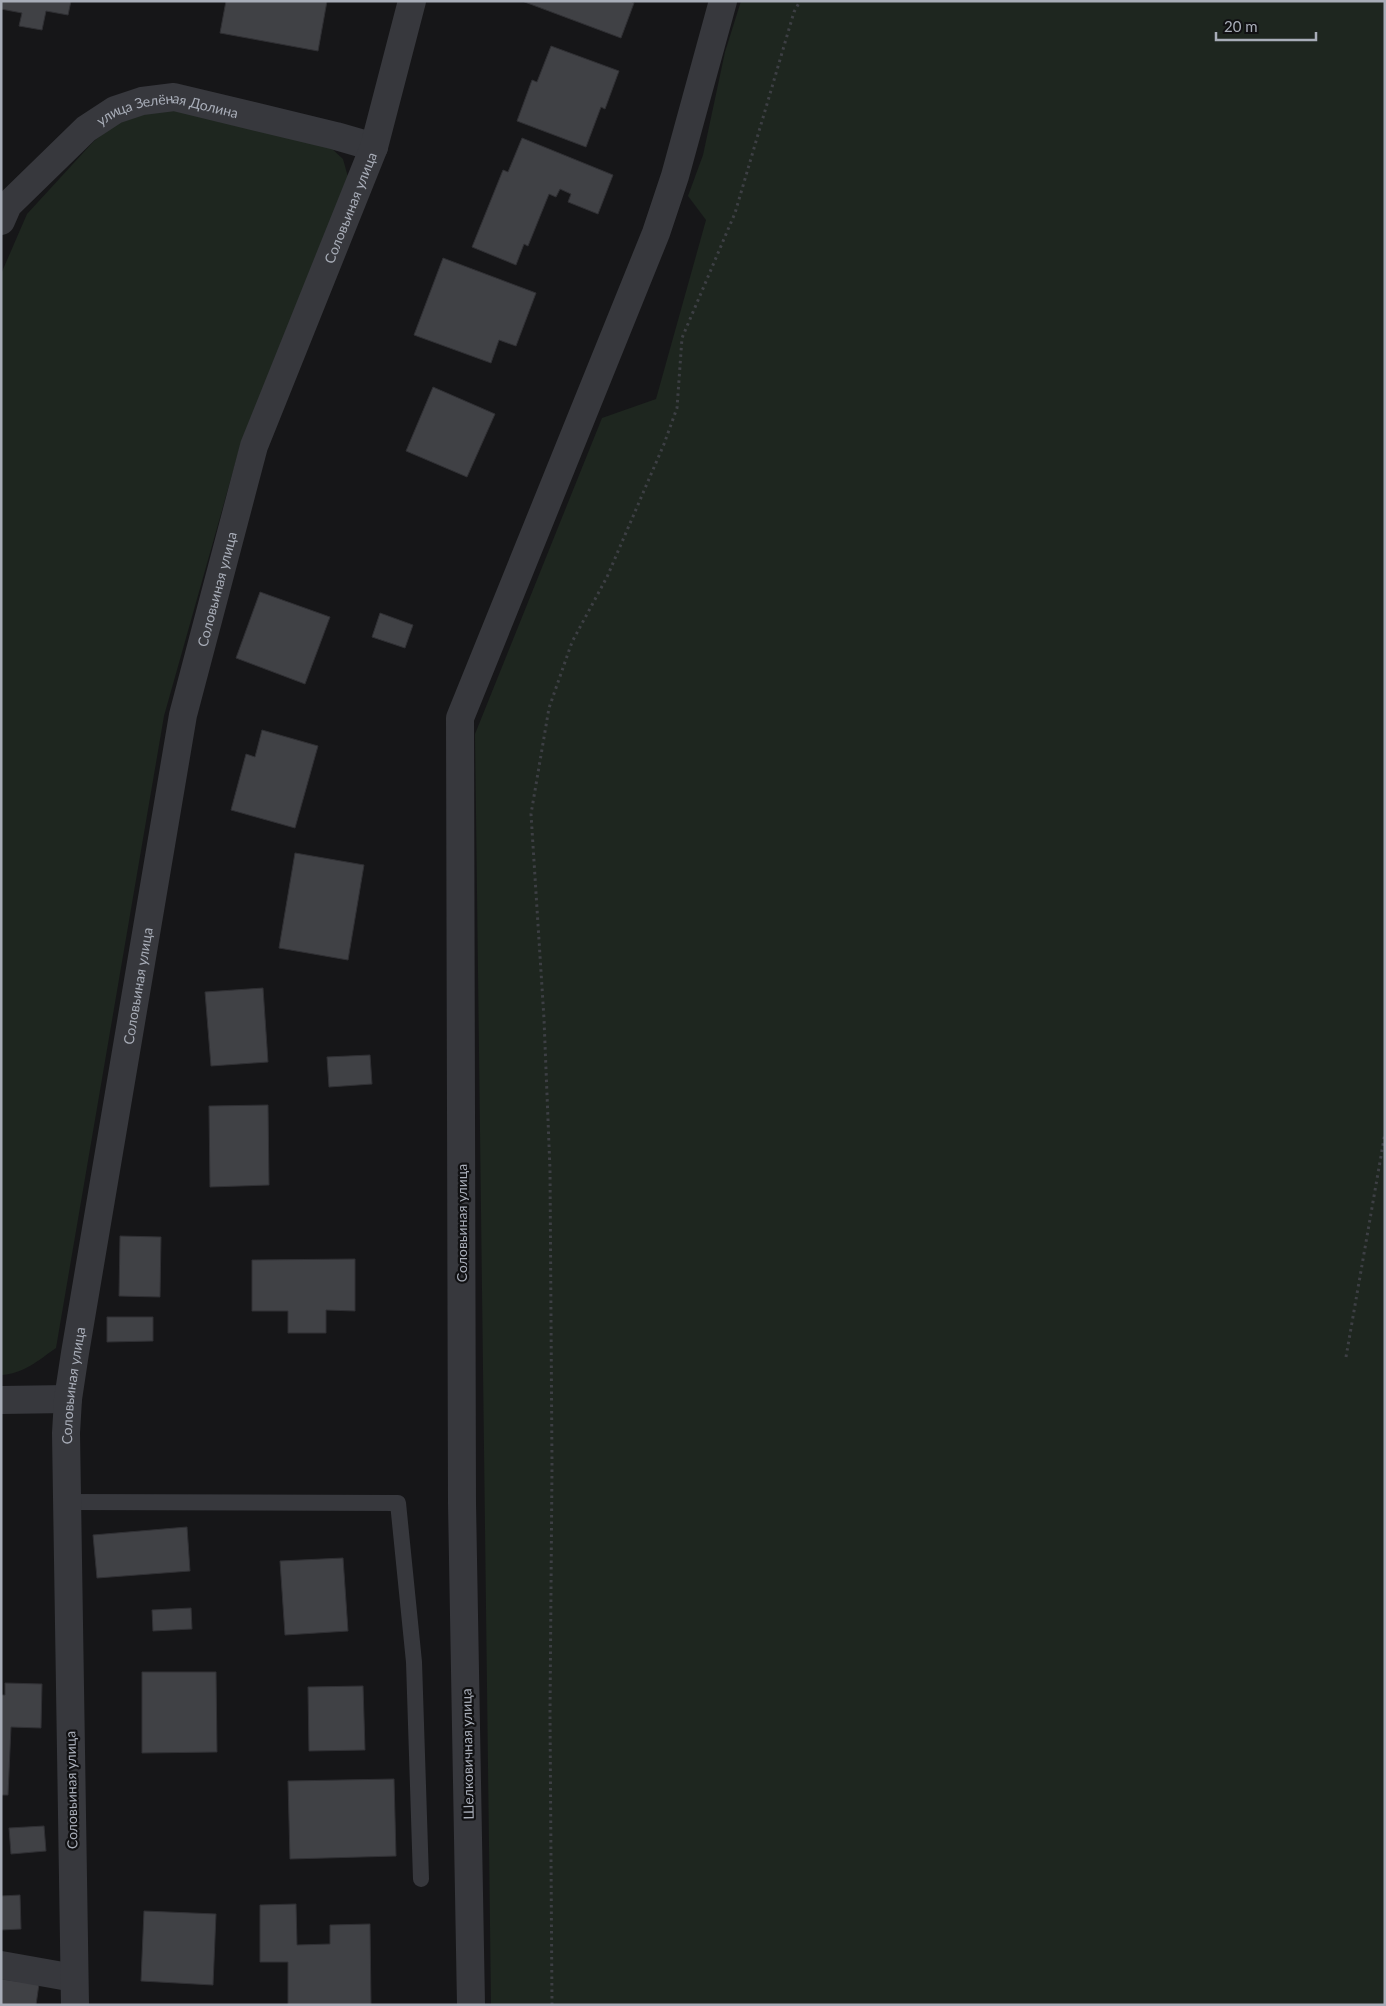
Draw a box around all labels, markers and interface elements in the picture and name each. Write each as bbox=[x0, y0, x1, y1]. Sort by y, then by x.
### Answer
scale bar bbox=[1216, 10, 1316, 42]
text: 20 m bbox=[1224, 17, 1258, 35]
street label: улица Зелёная Долина bbox=[93, 89, 240, 129]
street label: Соловьиная улица bbox=[320, 149, 380, 266]
street label: Соловьиная улица bbox=[193, 530, 240, 648]
street label: Соловьиная улица bbox=[119, 926, 155, 1046]
street label: Соловьиная улица bbox=[453, 1164, 470, 1282]
street label: Соловьиная улица bbox=[57, 1325, 88, 1444]
street label: Шелковичная улица bbox=[457, 1688, 477, 1820]
street label: Соловьиная улица bbox=[61, 1731, 81, 1849]

